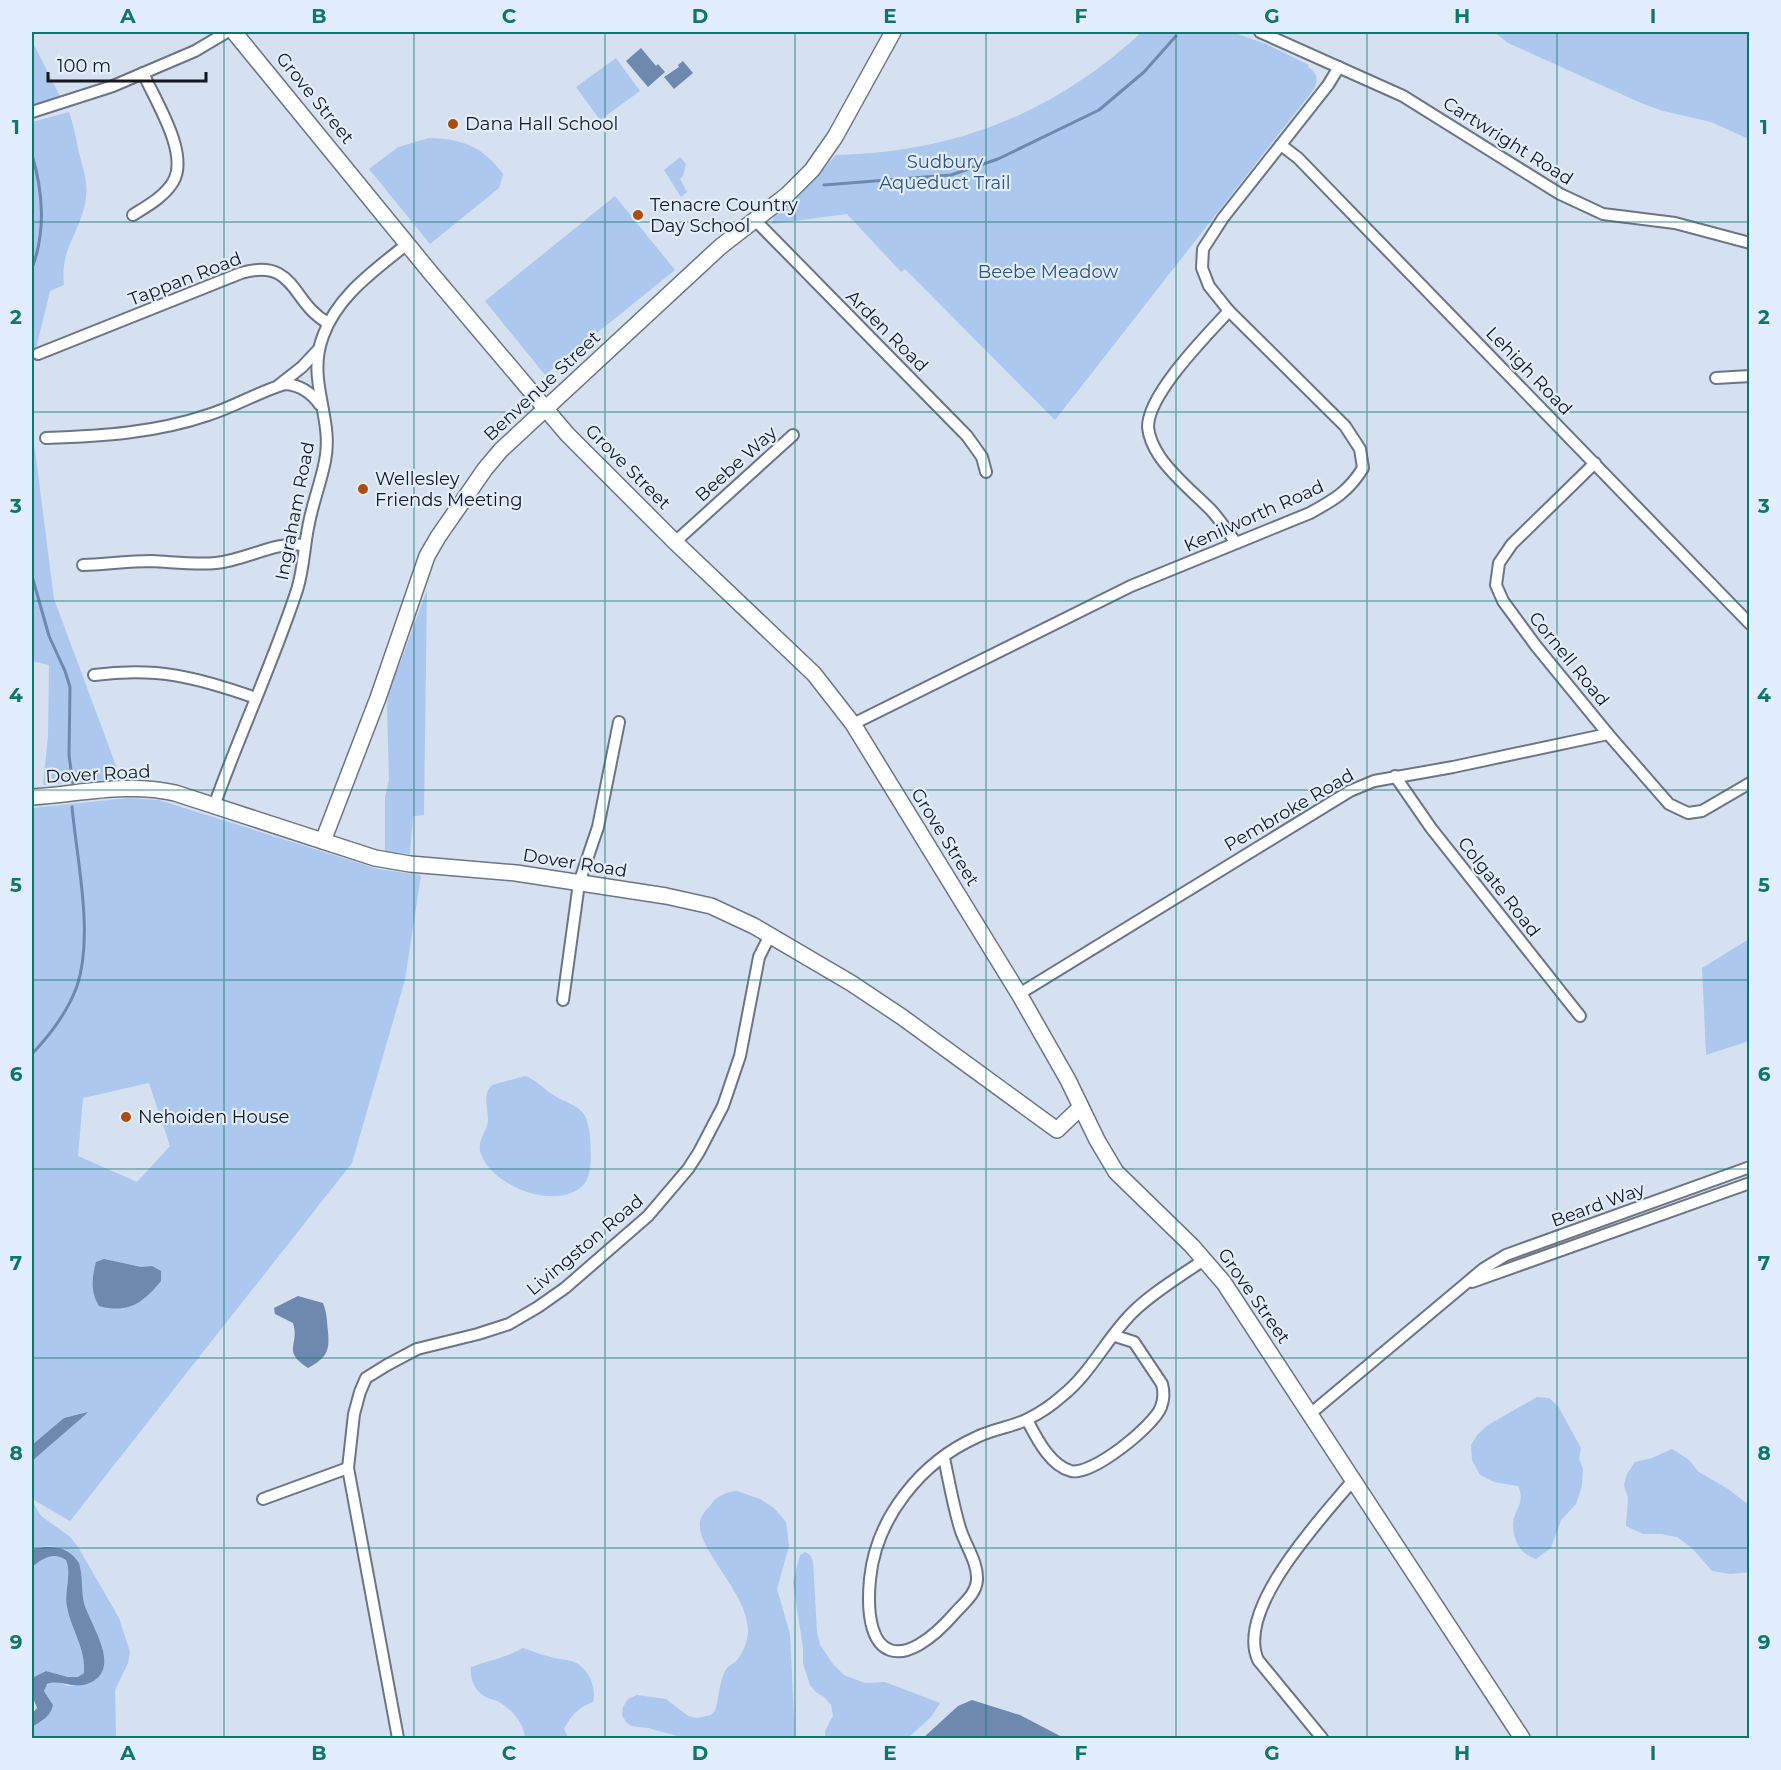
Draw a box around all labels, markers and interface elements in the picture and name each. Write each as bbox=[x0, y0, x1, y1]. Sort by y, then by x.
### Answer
text: A bbox=[119, 4, 136, 28]
text: B bbox=[311, 4, 327, 28]
text: C bbox=[502, 4, 517, 28]
text: D bbox=[692, 4, 708, 28]
text: E bbox=[883, 4, 897, 28]
text: F bbox=[1075, 4, 1088, 28]
text: G bbox=[1264, 4, 1280, 28]
text: H bbox=[1454, 4, 1470, 28]
text: I bbox=[1650, 4, 1656, 28]
scale bar bbox=[48, 45, 206, 83]
street label: Grove Street bbox=[271, 48, 359, 148]
text: 100 m bbox=[57, 55, 111, 77]
street label: Cartwright Road bbox=[1439, 92, 1577, 190]
place label: Dana Hall School bbox=[465, 113, 618, 135]
text: 1 bbox=[12, 115, 20, 139]
text: 1 bbox=[1760, 115, 1768, 139]
marker: Dana Hall School bbox=[446, 117, 460, 131]
park label: Sudbury Aqueduct Trail bbox=[879, 151, 1011, 194]
place label: Tenacre Country Day School bbox=[650, 194, 798, 237]
marker: Tenacre Country Day School bbox=[631, 208, 645, 222]
street label: Tappan Road bbox=[125, 247, 245, 311]
park label: Beebe Meadow bbox=[978, 261, 1118, 283]
street label: Arden Road bbox=[841, 285, 933, 377]
text: 2 bbox=[10, 305, 22, 329]
text: 2 bbox=[1758, 305, 1770, 329]
street label: Lehigh Road bbox=[1481, 322, 1577, 420]
street label: Benvenue Street bbox=[479, 326, 605, 446]
street label: Grove Street bbox=[581, 420, 675, 514]
street label: Beebe Way bbox=[691, 421, 781, 506]
street label: Ingraham Road bbox=[271, 440, 319, 582]
place label: Wellesley Friends Meeting bbox=[375, 468, 522, 511]
street label: Kenilworth Road bbox=[1181, 475, 1327, 557]
marker: Wellesley Friends Meeting bbox=[356, 482, 370, 496]
text: 3 bbox=[9, 494, 22, 518]
text: 3 bbox=[1757, 494, 1770, 518]
street label: Cornell Road bbox=[1524, 607, 1614, 711]
text: 4 bbox=[9, 683, 23, 707]
text: 4 bbox=[1757, 683, 1771, 707]
street label: Dover Road bbox=[45, 760, 151, 788]
street label: Pembroke Road bbox=[1220, 764, 1358, 856]
street label: Grove Street bbox=[906, 784, 984, 890]
street label: Colgate Road bbox=[1453, 833, 1545, 941]
street label: Dover Road bbox=[521, 844, 629, 882]
text: 5 bbox=[10, 873, 22, 897]
text: 5 bbox=[1758, 873, 1770, 897]
text: 6 bbox=[10, 1062, 23, 1086]
text: 6 bbox=[1758, 1062, 1771, 1086]
place label: Nehoiden House bbox=[138, 1106, 290, 1128]
marker: Nehoiden House bbox=[119, 1110, 133, 1124]
street label: Beard Way bbox=[1548, 1178, 1648, 1232]
street label: Livingston Road bbox=[522, 1190, 648, 1300]
street label: Grove Street bbox=[1213, 1244, 1295, 1348]
text: 7 bbox=[10, 1251, 22, 1275]
text: 7 bbox=[1758, 1251, 1770, 1275]
text: 8 bbox=[9, 1441, 23, 1465]
text: 8 bbox=[1757, 1441, 1771, 1465]
text: 9 bbox=[10, 1630, 22, 1654]
text: 9 bbox=[1758, 1630, 1770, 1654]
text: A bbox=[119, 1741, 136, 1765]
text: B bbox=[311, 1741, 327, 1765]
text: C bbox=[502, 1741, 517, 1765]
text: D bbox=[692, 1741, 708, 1765]
text: E bbox=[883, 1741, 897, 1765]
text: F bbox=[1075, 1741, 1088, 1765]
text: G bbox=[1264, 1741, 1280, 1765]
text: H bbox=[1454, 1741, 1470, 1765]
text: I bbox=[1650, 1741, 1656, 1765]

